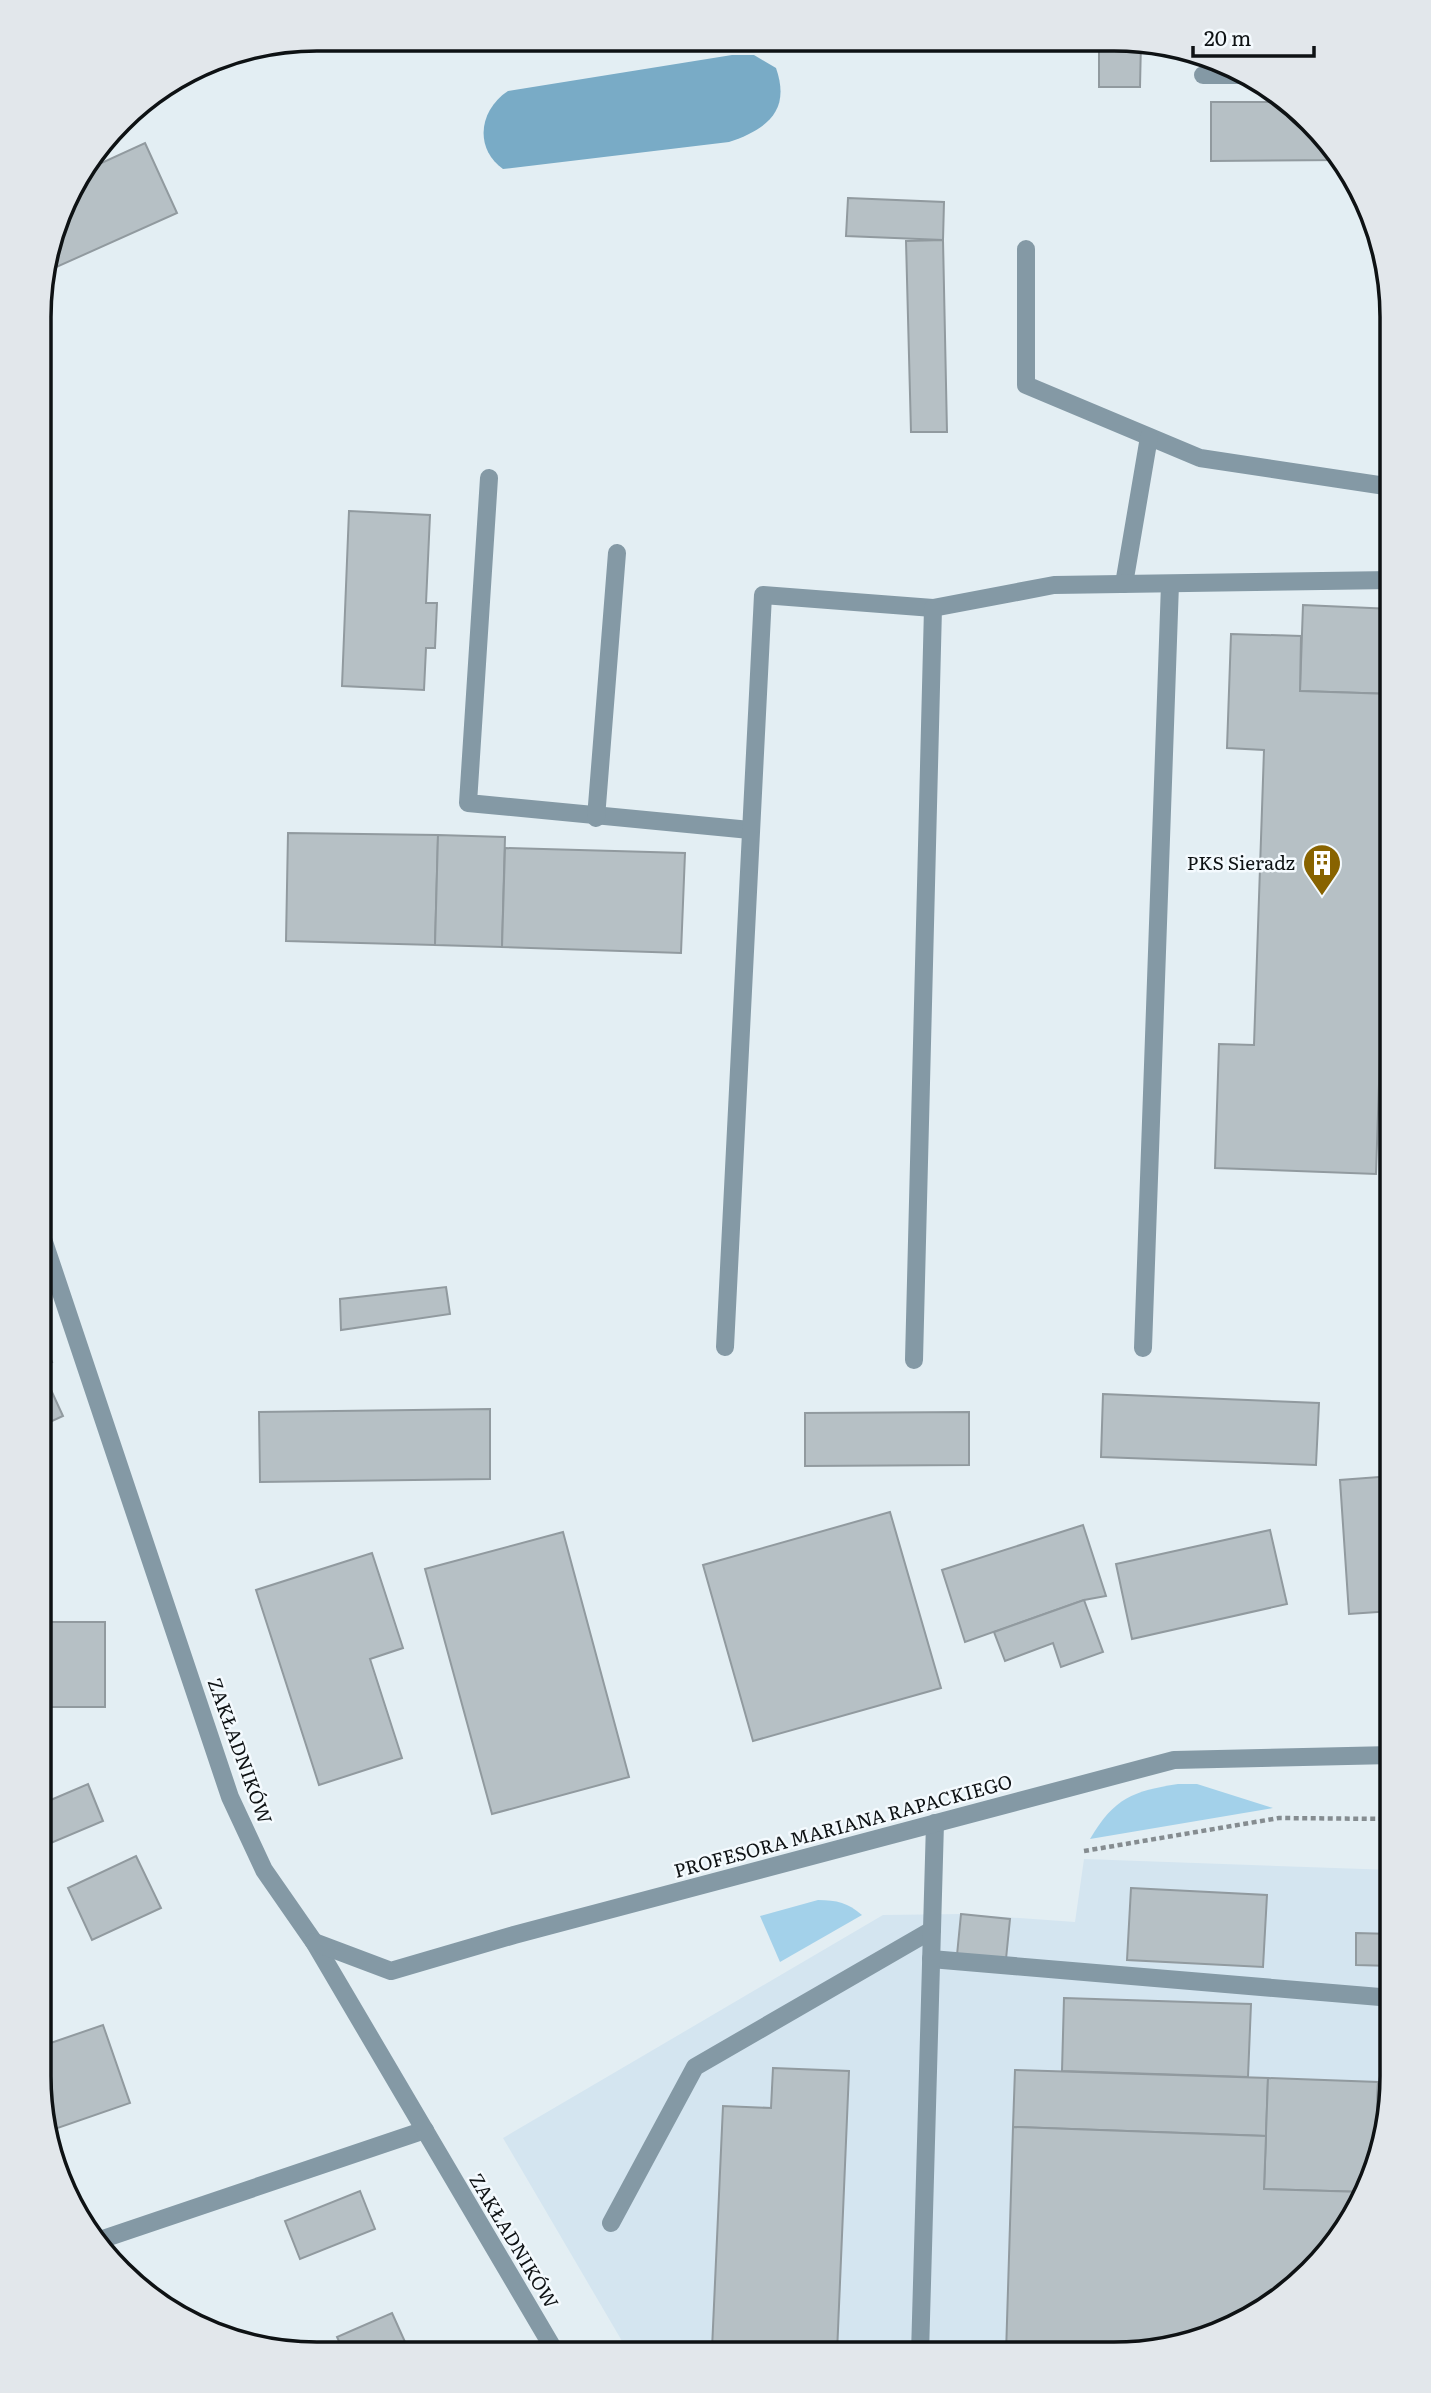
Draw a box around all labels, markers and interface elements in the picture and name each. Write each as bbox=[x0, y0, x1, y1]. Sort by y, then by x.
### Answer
scale bar bbox=[1193, 14, 1314, 58]
text: 20 m bbox=[1204, 21, 1251, 52]
building icon: PKS Sieradz bbox=[1301, 842, 1343, 897]
place label: PKS Sieradz bbox=[1187, 848, 1295, 876]
street label: ZAKŁADNIKÓW bbox=[202, 1674, 280, 1828]
street label: PROFESORA MARIANA RAPACKIEGO bbox=[670, 1766, 1015, 1884]
street label: ZAKŁADNIKÓW bbox=[463, 2168, 566, 2314]

